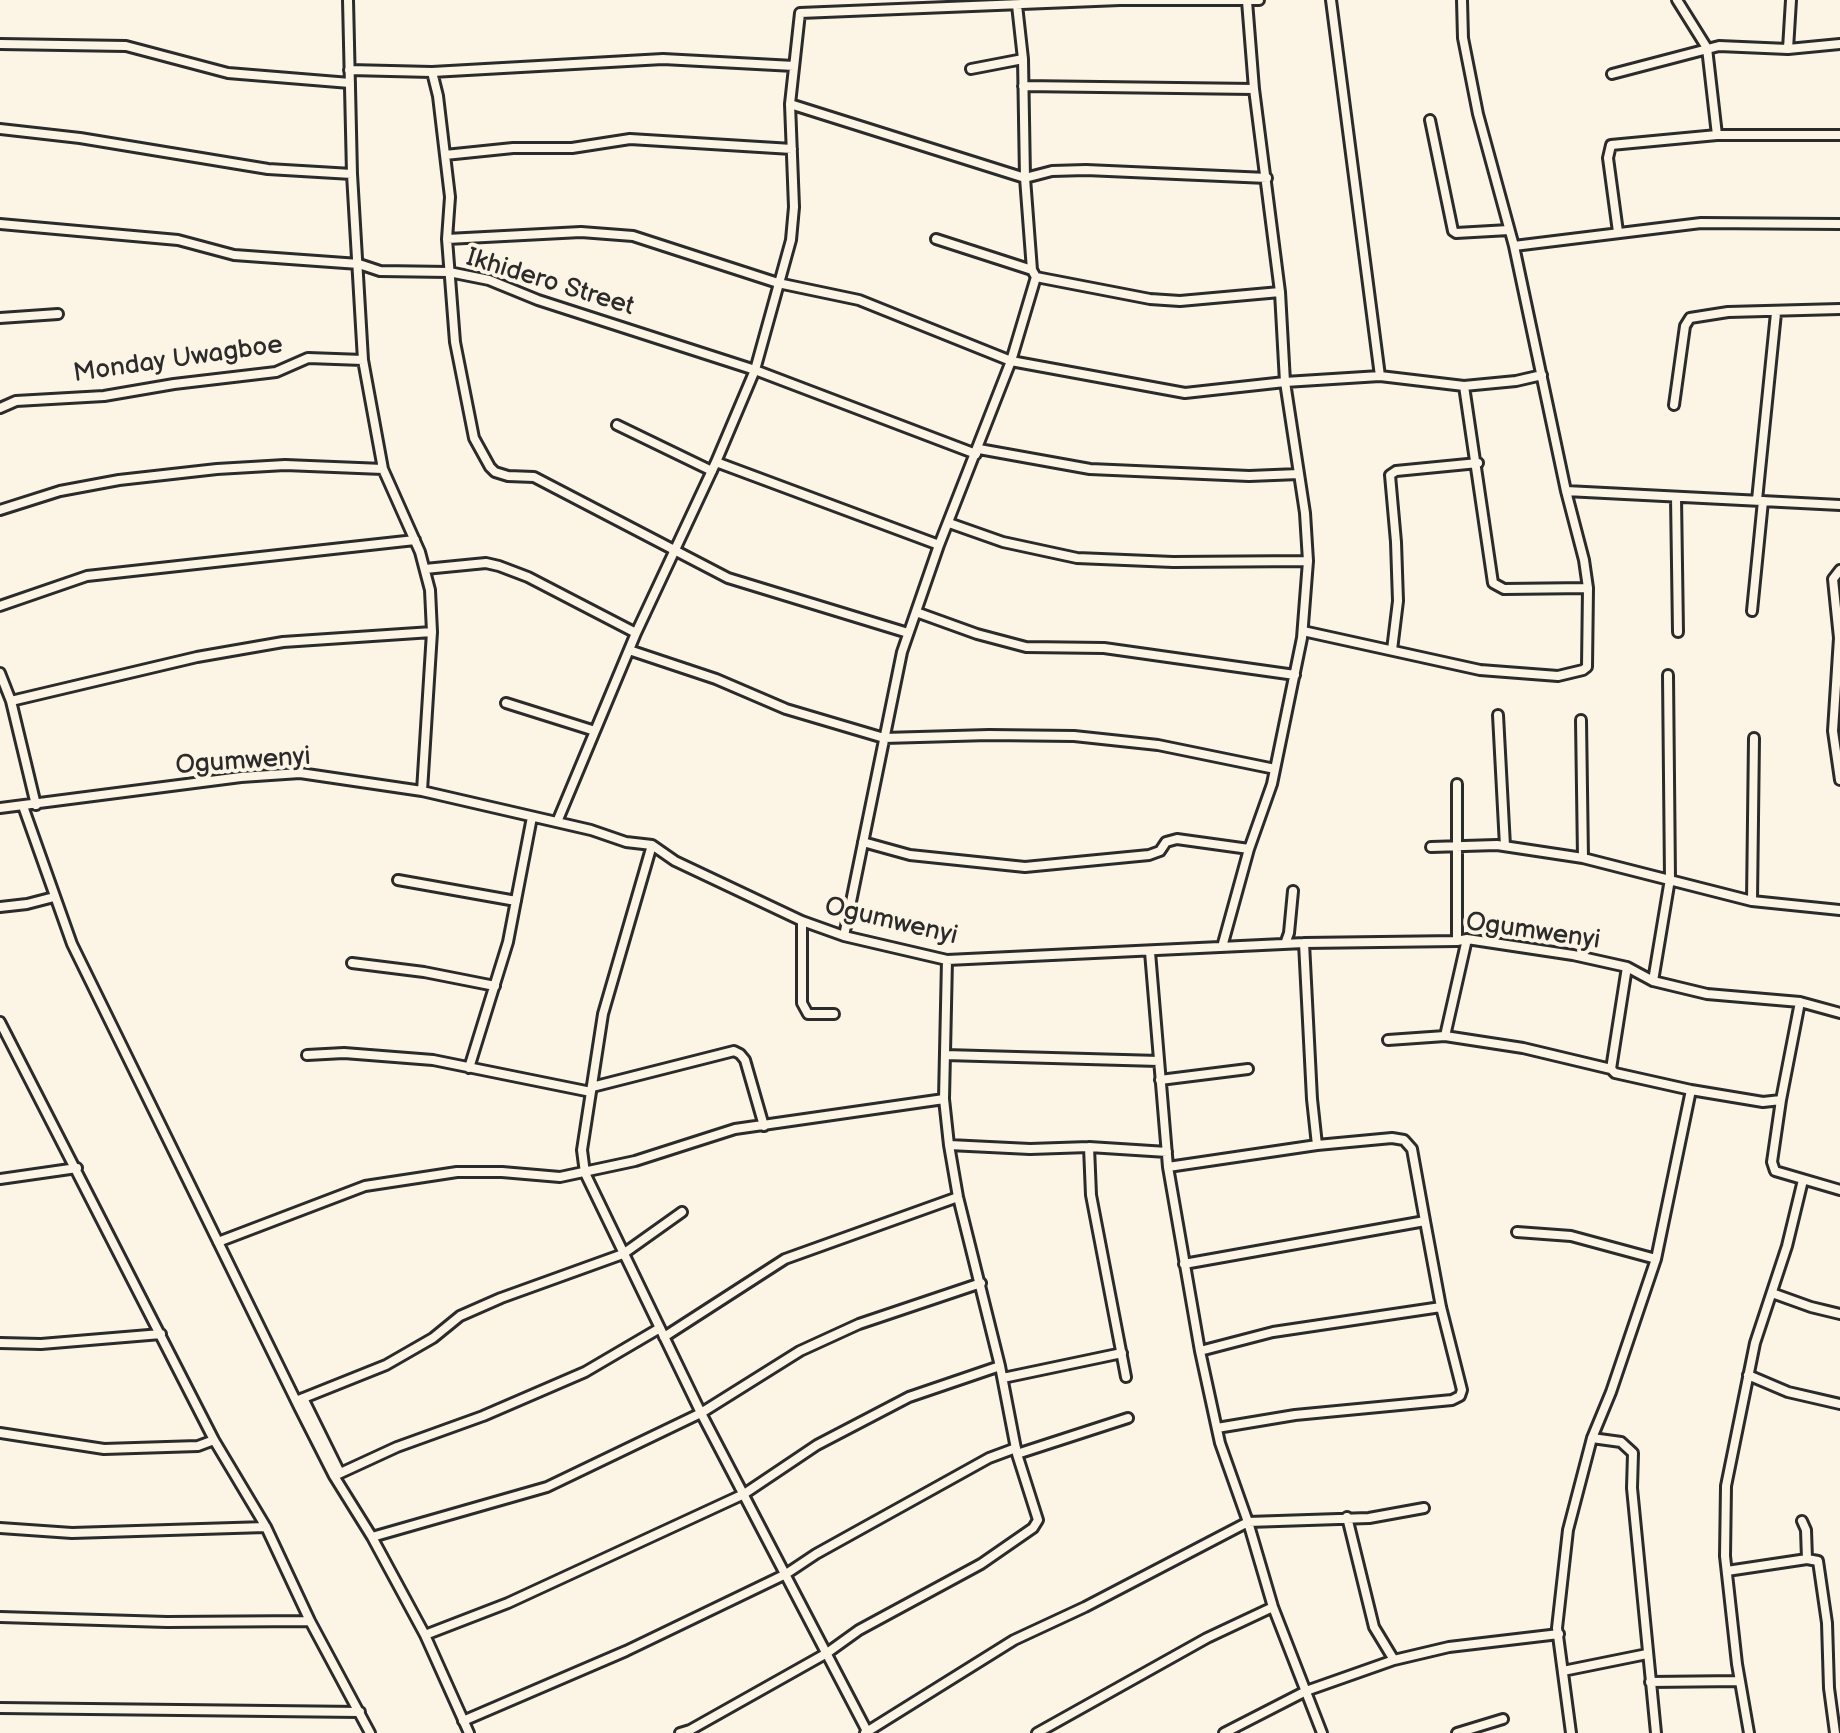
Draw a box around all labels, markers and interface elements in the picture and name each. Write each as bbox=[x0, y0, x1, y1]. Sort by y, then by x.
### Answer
street label: Ikhidero Street bbox=[462, 243, 638, 323]
street label: Monday Uwagboe bbox=[71, 330, 285, 390]
street label: Ogumwenyi bbox=[174, 742, 312, 782]
street label: Ogumwenyi bbox=[822, 892, 960, 952]
street label: Ogumwenyi bbox=[1464, 907, 1602, 957]

